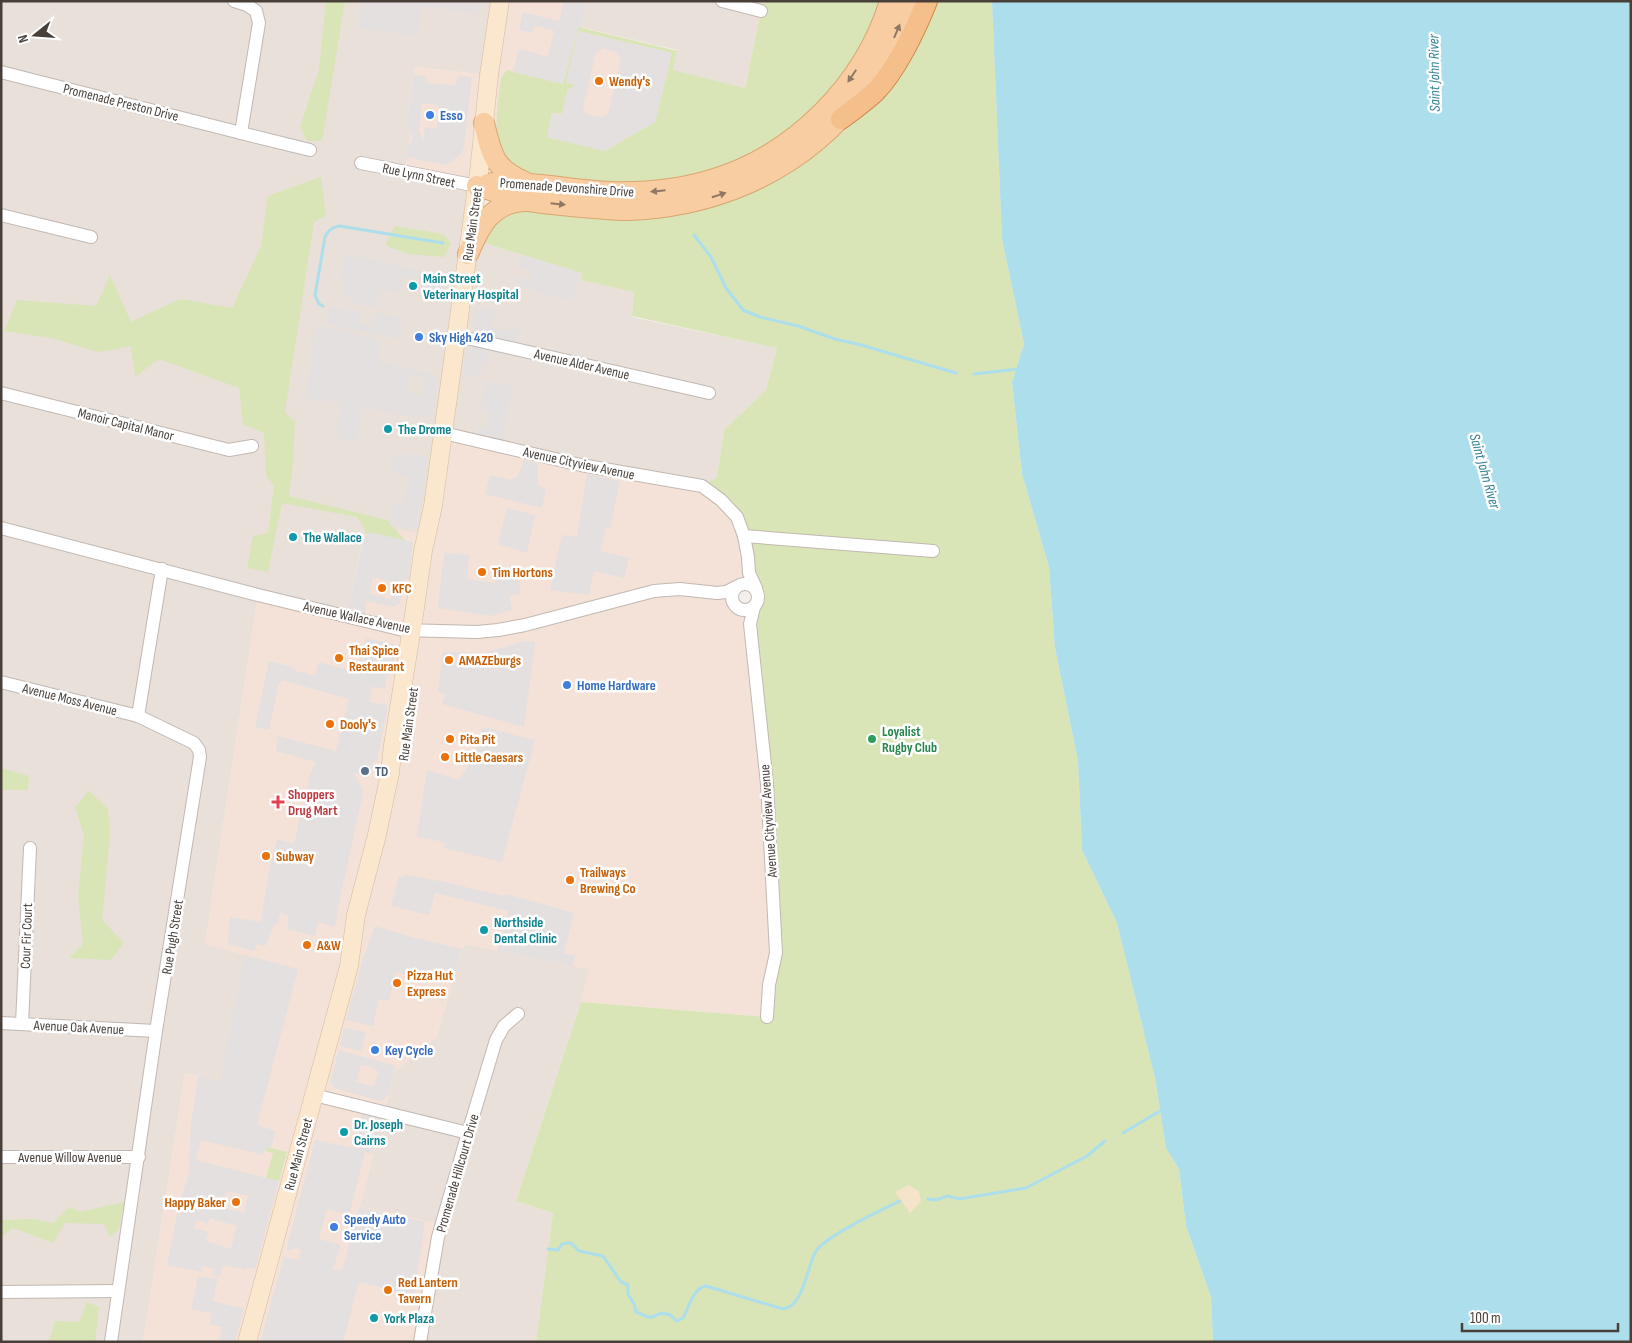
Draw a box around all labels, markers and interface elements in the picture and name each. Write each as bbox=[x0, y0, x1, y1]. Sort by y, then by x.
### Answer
north arrow bbox=[10, 10, 60, 60]
one-way arrow bbox=[893, 24, 901, 38]
text: N bbox=[14, 33, 32, 45]
water label: Saint John River bbox=[1424, 33, 1445, 112]
one-way arrow bbox=[847, 69, 857, 83]
place label: Wendy's bbox=[609, 73, 651, 90]
marker: Wendy's bbox=[593, 75, 605, 87]
street label: Promenade Preston Drive bbox=[61, 80, 180, 125]
place label: Esso bbox=[440, 107, 463, 124]
marker: Esso bbox=[424, 109, 436, 121]
street label: Rue Lynn Street bbox=[381, 159, 457, 192]
street label: Promenade Devonshire Drive bbox=[499, 174, 635, 201]
street label: Rue Main Street bbox=[459, 186, 486, 262]
one-way arrow bbox=[650, 187, 666, 195]
one-way arrow bbox=[712, 191, 727, 199]
one-way arrow bbox=[551, 200, 567, 208]
place label: Main Street Veterinary Hospital bbox=[423, 270, 519, 303]
marker: Main Street Veterinary Hospital bbox=[407, 280, 419, 292]
place label: Sky High 420 bbox=[429, 329, 494, 346]
marker: Sky High 420 bbox=[413, 331, 425, 343]
street label: Avenue Alder Avenue bbox=[532, 345, 631, 384]
street label: Manoir Capital Manor bbox=[76, 404, 176, 445]
place label: The Drome bbox=[398, 421, 451, 438]
marker: The Drome bbox=[382, 423, 394, 435]
water label: Saint John River bbox=[1465, 431, 1505, 512]
street label: Avenue Cityview Avenue bbox=[521, 443, 636, 484]
place label: The Wallace bbox=[303, 529, 362, 546]
marker: The Wallace bbox=[287, 531, 299, 543]
place label: Tim Hortons bbox=[492, 564, 553, 581]
marker: Tim Hortons bbox=[476, 566, 488, 578]
place label: KFC bbox=[392, 580, 412, 597]
marker: KFC bbox=[376, 582, 388, 594]
street label: Avenue Wallace Avenue bbox=[301, 598, 412, 637]
place label: Thai Spice Restaurant bbox=[349, 642, 405, 675]
marker: Thai Spice Restaurant bbox=[333, 652, 345, 664]
place label: AMAZEburgs bbox=[458, 652, 521, 669]
marker: AMAZEburgs bbox=[443, 654, 455, 666]
place label: Home Hardware bbox=[577, 677, 656, 694]
street label: Avenue Moss Avenue bbox=[20, 679, 119, 719]
marker: Home Hardware bbox=[561, 679, 573, 691]
street label: Rue Main Street bbox=[395, 686, 422, 762]
place label: Dooly's bbox=[340, 716, 376, 733]
marker: Dooly's bbox=[324, 718, 336, 730]
place label: Loyalist Rugby Club bbox=[882, 723, 937, 756]
place label: Pita Pit bbox=[460, 731, 496, 748]
marker: Pita Pit bbox=[444, 733, 456, 745]
marker: Loyalist Rugby Club bbox=[866, 733, 878, 745]
place label: Little Caesars bbox=[455, 749, 523, 766]
marker: Little Caesars bbox=[439, 751, 451, 763]
place label: TD bbox=[375, 763, 388, 780]
street label: Avenue Cityview Avenue bbox=[756, 764, 781, 879]
marker: TD bbox=[359, 765, 371, 777]
place label: Shoppers Drug Mart bbox=[288, 786, 338, 819]
marker: Shoppers Drug Mart bbox=[272, 796, 284, 808]
place label: Subway bbox=[276, 848, 314, 865]
marker: Subway bbox=[260, 850, 272, 862]
place label: Trailways Brewing Co bbox=[580, 864, 636, 897]
marker: Trailways Brewing Co bbox=[564, 874, 576, 886]
street label: Rue Pugh Street bbox=[158, 899, 187, 976]
street label: Cour Fir Court bbox=[17, 903, 36, 969]
place label: Northside Dental Clinic bbox=[494, 914, 557, 947]
marker: Northside Dental Clinic bbox=[478, 924, 490, 936]
place label: A&W bbox=[316, 937, 341, 954]
marker: A&W bbox=[301, 939, 313, 951]
place label: Pizza Hut Express bbox=[407, 967, 453, 1000]
marker: Pizza Hut Express bbox=[391, 977, 403, 989]
street label: Avenue Oak Avenue bbox=[32, 1017, 125, 1038]
place label: Key Cycle bbox=[385, 1042, 433, 1059]
marker: Key Cycle bbox=[369, 1044, 381, 1056]
street label: Promenade Hillcourt Drive bbox=[432, 1112, 483, 1234]
street label: Rue Main Street bbox=[281, 1116, 316, 1192]
place label: Dr. Joseph Cairns bbox=[354, 1116, 403, 1149]
marker: Dr. Joseph Cairns bbox=[338, 1126, 350, 1138]
street label: Avenue Willow Avenue bbox=[17, 1149, 122, 1166]
place label: Happy Baker bbox=[164, 1194, 227, 1211]
marker: Happy Baker bbox=[230, 1196, 242, 1208]
place label: Speedy Auto Service bbox=[344, 1211, 406, 1244]
marker: Speedy Auto Service bbox=[328, 1221, 340, 1233]
place label: Red Lantern Tavern bbox=[398, 1274, 458, 1307]
marker: Red Lantern Tavern bbox=[382, 1284, 394, 1296]
scale bar bbox=[1462, 1300, 1618, 1332]
text: 100 m bbox=[1470, 1309, 1501, 1328]
place label: York Plaza bbox=[384, 1310, 434, 1327]
marker: York Plaza bbox=[368, 1312, 380, 1324]

